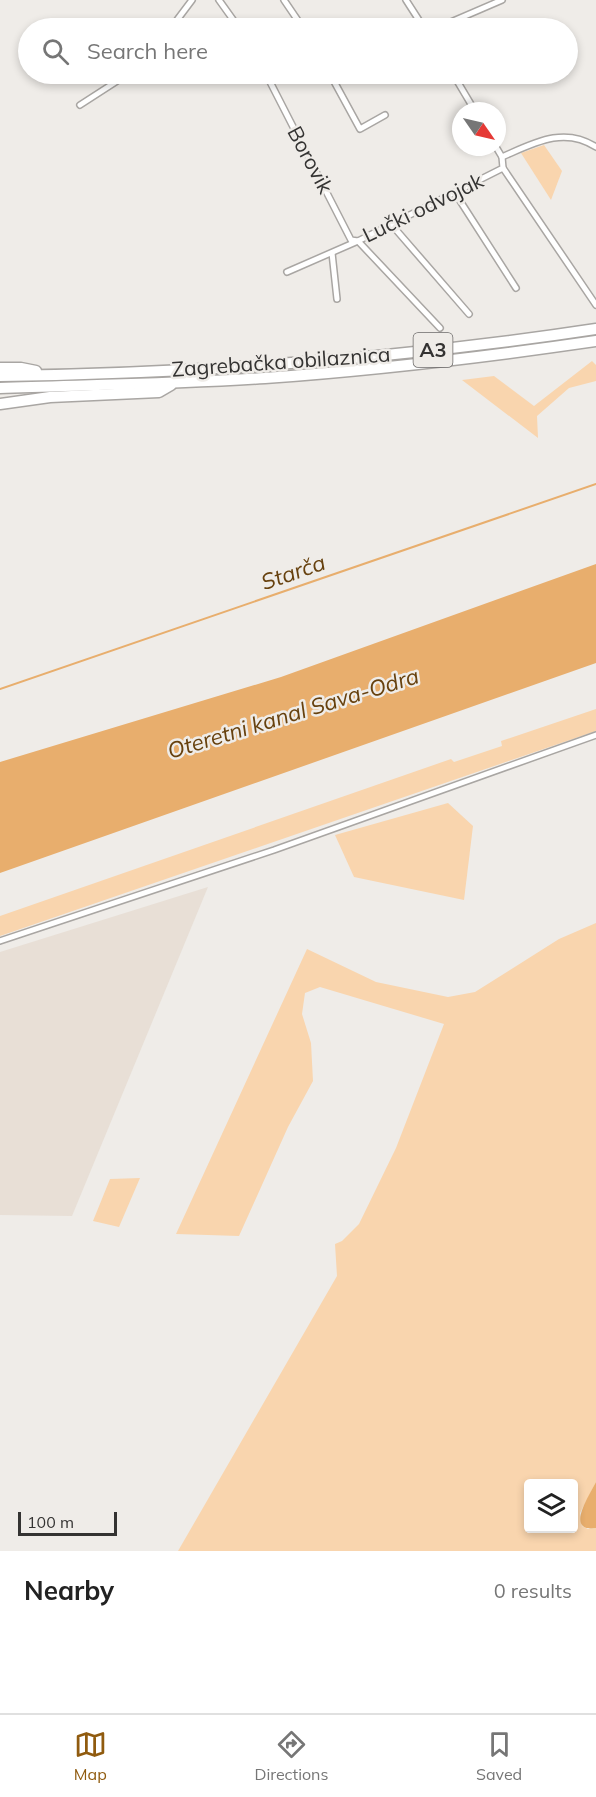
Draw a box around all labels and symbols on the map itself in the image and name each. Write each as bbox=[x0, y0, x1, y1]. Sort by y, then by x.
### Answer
north arrow bbox=[452, 102, 506, 156]
street label: Borovik bbox=[282, 121, 339, 198]
street label: Lučki odvojak bbox=[358, 167, 487, 248]
road number: A3 bbox=[414, 333, 452, 367]
street label: Zagrebačka obilaznica bbox=[171, 340, 391, 382]
water label: Starča bbox=[257, 548, 329, 596]
water label: Oteretni kanal Sava-Odra bbox=[164, 661, 422, 765]
scale bar bbox=[18, 1509, 117, 1536]

